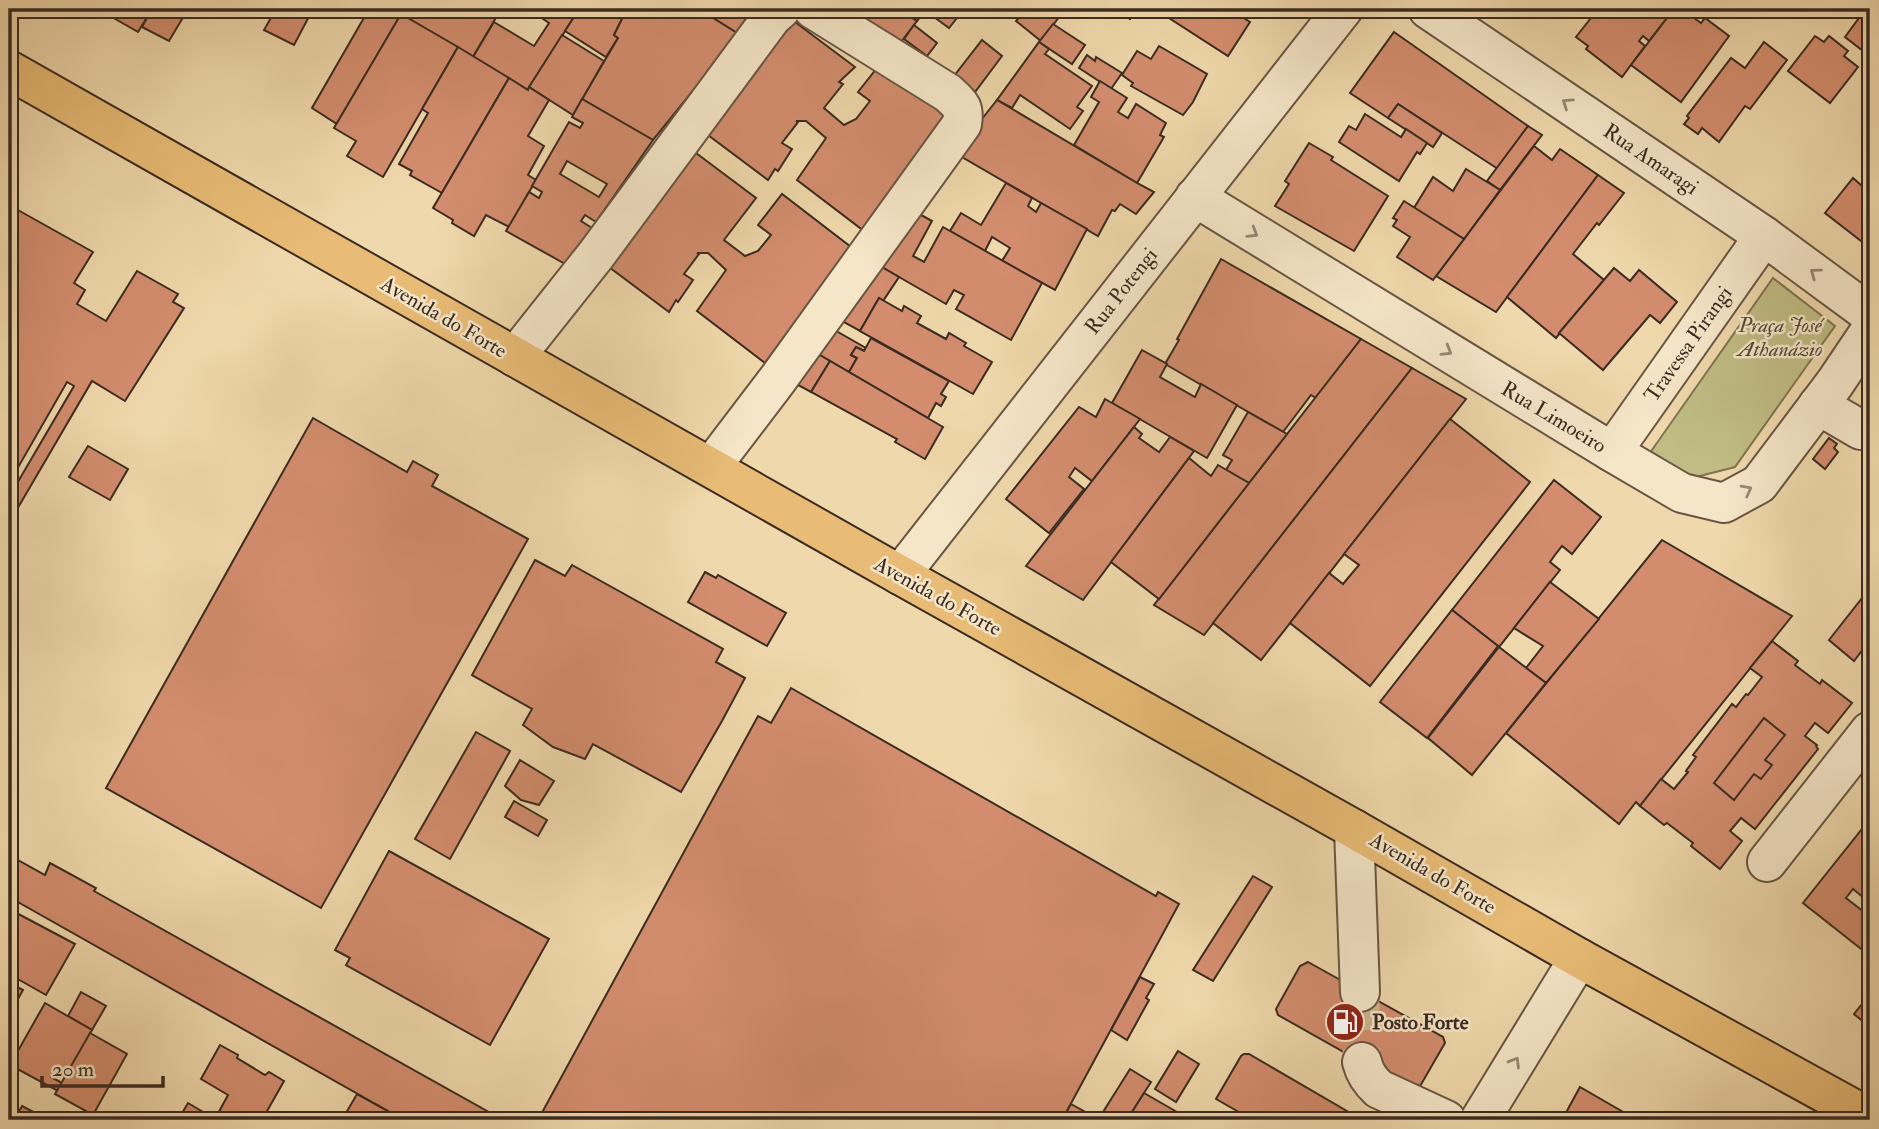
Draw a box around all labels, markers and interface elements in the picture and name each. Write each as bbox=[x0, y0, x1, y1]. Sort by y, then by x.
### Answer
one-way arrow bbox=[1562, 99, 1575, 111]
street label: Rua Amaragi bbox=[1598, 118, 1704, 201]
one-way arrow bbox=[1246, 224, 1259, 237]
street label: Rua Potengi bbox=[1079, 242, 1164, 340]
one-way arrow bbox=[1810, 269, 1823, 281]
street label: Avenida do Forte bbox=[375, 270, 512, 365]
street label: Travessa Pirangi bbox=[1638, 281, 1739, 408]
park label: Praça José Athanázio bbox=[1736, 312, 1825, 363]
one-way arrow bbox=[1440, 343, 1453, 356]
street label: Rua Limoeiro bbox=[1496, 375, 1611, 459]
one-way arrow bbox=[1739, 485, 1752, 498]
street label: Avenida do Forte bbox=[869, 550, 1006, 643]
street label: Avenida do Forte bbox=[1364, 826, 1501, 921]
fuel station icon: Posto Forte bbox=[1324, 1001, 1366, 1043]
place label: Posto Forte bbox=[1372, 1009, 1469, 1036]
scale bar bbox=[42, 1045, 163, 1089]
text: 20 m bbox=[52, 1056, 94, 1083]
one-way arrow bbox=[1507, 1056, 1520, 1069]

